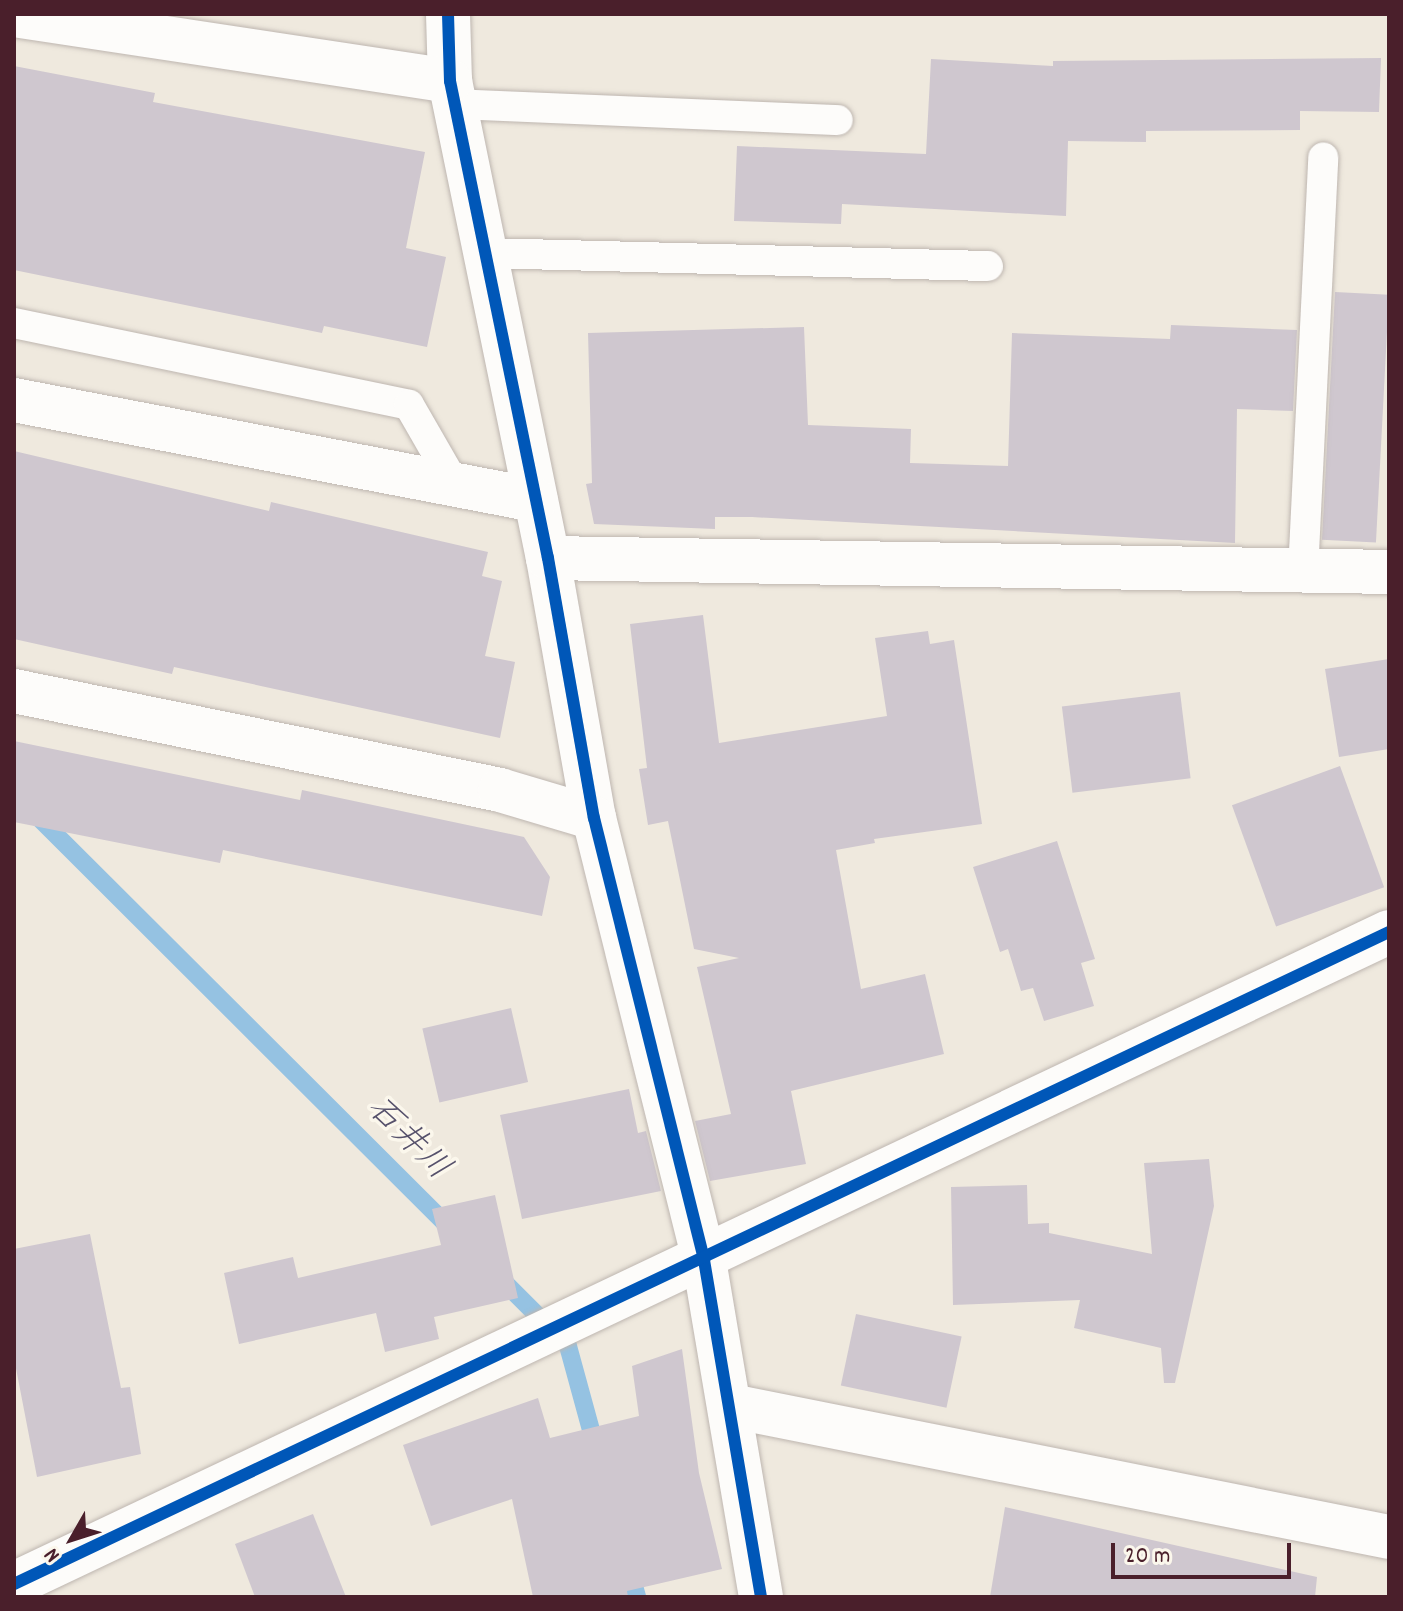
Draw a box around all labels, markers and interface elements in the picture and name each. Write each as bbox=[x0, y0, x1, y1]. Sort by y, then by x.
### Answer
water label: 石井川 bbox=[357, 1090, 457, 1190]
north arrow bbox=[32, 1499, 112, 1579]
scale bar bbox=[1115, 1527, 1295, 1577]
text: N bbox=[37, 1540, 68, 1568]
text: 20 m bbox=[1125, 1540, 1171, 1574]

